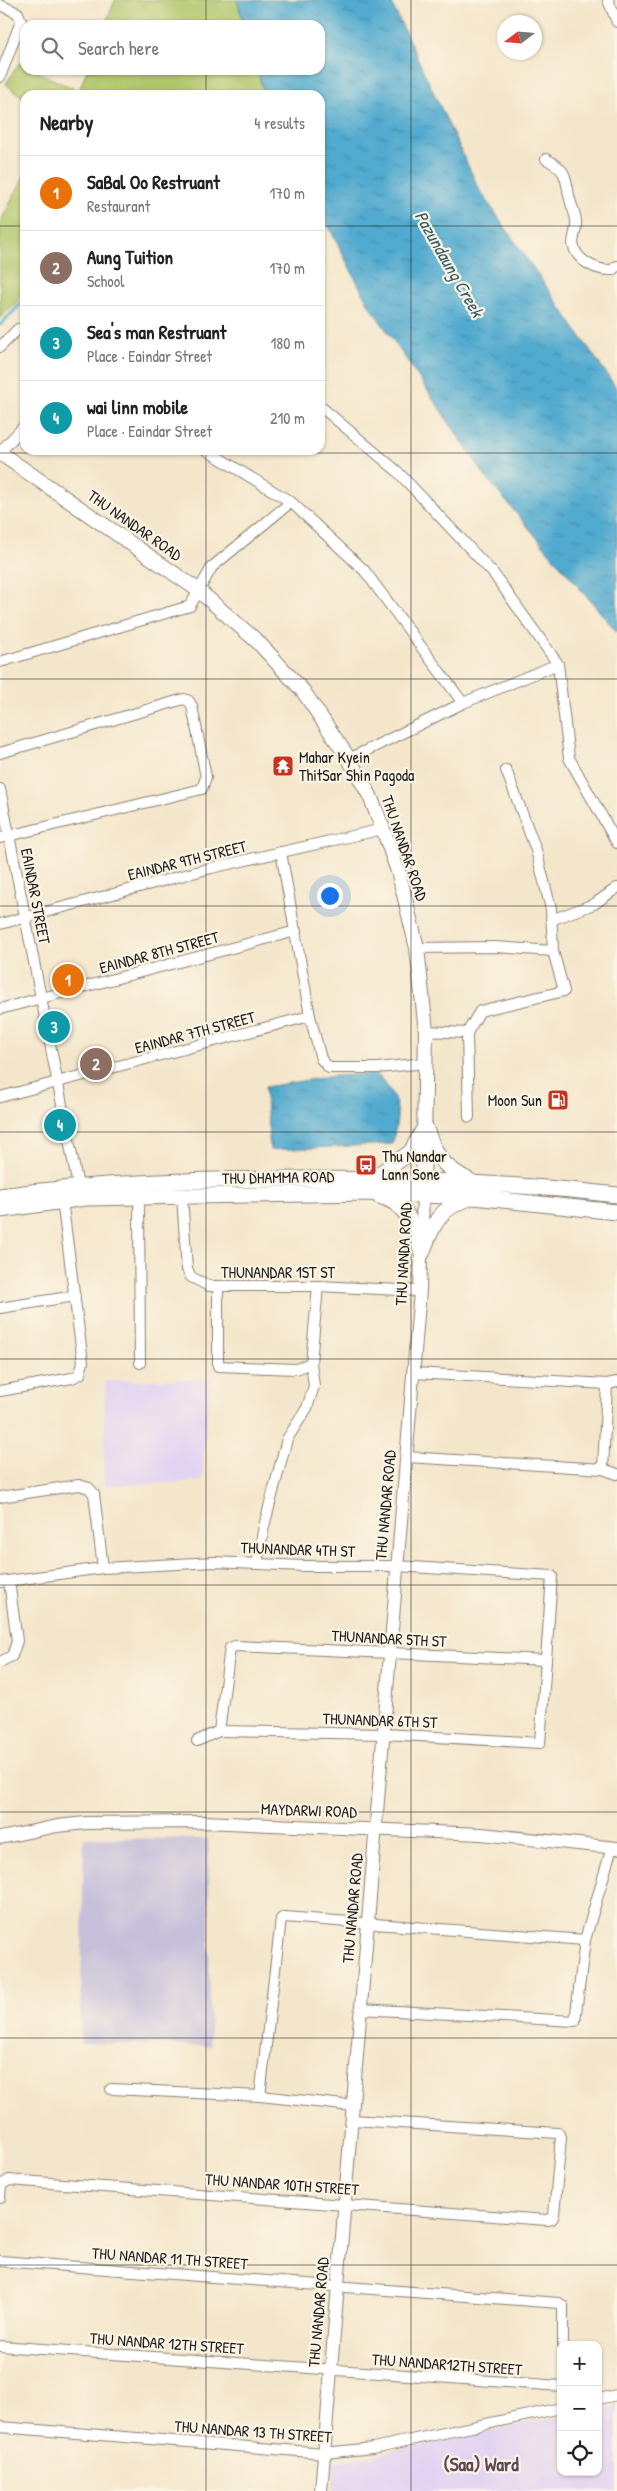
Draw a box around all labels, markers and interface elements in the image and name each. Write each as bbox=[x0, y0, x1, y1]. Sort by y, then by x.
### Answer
north arrow bbox=[497, 15, 542, 60]
search box bbox=[20, 20, 325, 75]
icon: search bbox=[38, 34, 66, 62]
text: Search here bbox=[78, 35, 159, 61]
text: Nearby bbox=[40, 108, 93, 137]
text: 4 results bbox=[254, 112, 305, 134]
text: SaBal Oo Restruant bbox=[87, 169, 220, 195]
text: 1 bbox=[53, 182, 59, 204]
text: 170 m bbox=[270, 182, 305, 204]
text: Restaurant bbox=[87, 195, 150, 217]
water label: Pazundaung Creek bbox=[409, 206, 491, 323]
text: Aung Tuition bbox=[87, 244, 173, 270]
text: 2 bbox=[52, 257, 60, 279]
text: 170 m bbox=[270, 257, 305, 279]
text: School bbox=[87, 270, 124, 292]
text: Sea's man Restruant bbox=[87, 319, 226, 345]
text: 3 bbox=[52, 332, 60, 354]
text: 180 m bbox=[271, 332, 305, 354]
text: Place · Eaindar Street bbox=[87, 345, 212, 367]
text: wai linn mobile bbox=[87, 394, 188, 420]
text: 4 bbox=[53, 407, 59, 429]
text: 210 m bbox=[270, 407, 305, 429]
text: Place · Eaindar Street bbox=[87, 420, 212, 442]
street label: THU NANDAR ROAD bbox=[84, 484, 187, 566]
place label: Mahar Kyein ThitSar Shin Pagoda bbox=[299, 746, 414, 786]
temple icon: Mahar Kyein ThitSar Shin Pagoda bbox=[271, 754, 295, 778]
street label: THU NANDAR ROAD bbox=[377, 792, 433, 904]
street label: EAINDAR 9TH STREET bbox=[125, 834, 249, 885]
street label: EAINDAR STREET bbox=[16, 846, 56, 946]
your location bbox=[317, 883, 343, 909]
street label: EAINDAR 8TH STREET bbox=[97, 925, 222, 979]
pin: 1 bbox=[52, 961, 84, 999]
street label: EAINDAR 7TH STREET bbox=[132, 1005, 258, 1059]
pin: 3 bbox=[38, 1008, 70, 1046]
pin: 2 bbox=[80, 1045, 112, 1083]
fuel station icon: Moon Sun bbox=[546, 1088, 570, 1112]
place label: Moon Sun bbox=[488, 1089, 542, 1111]
pin: 4 bbox=[44, 1106, 76, 1144]
place label: Thu Nandar Lann Sone bbox=[382, 1145, 447, 1185]
bus stop icon: Thu Nandar Lann Sone bbox=[354, 1153, 378, 1177]
street label: THU DHAMMA ROAD bbox=[222, 1165, 335, 1189]
street label: THU NANDA ROAD bbox=[389, 1202, 417, 1306]
street label: THUNANDAR 1ST ST bbox=[221, 1261, 336, 1283]
street label: THU NANDAR ROAD bbox=[369, 1449, 401, 1561]
street label: THUNANDAR 4TH ST bbox=[240, 1536, 356, 1562]
street label: THUNANDAR 5TH ST bbox=[331, 1624, 448, 1652]
street label: THUNANDAR 6TH ST bbox=[322, 1707, 438, 1733]
street label: MAYDARWI ROAD bbox=[261, 1797, 358, 1823]
street label: THU NANDAR ROAD bbox=[336, 1852, 368, 1964]
street label: THU NANDAR 10TH STREET bbox=[204, 2168, 360, 2200]
street label: THU NANDAR 11 TH STREET bbox=[91, 2242, 249, 2274]
street label: THU NANDAR ROAD bbox=[302, 2256, 334, 2368]
street label: THU NANDAR 12TH STREET bbox=[89, 2327, 245, 2359]
map controls bbox=[557, 2341, 602, 2476]
button: + bbox=[557, 2341, 602, 2386]
street label: THU NANDAR12TH STREET bbox=[371, 2348, 523, 2380]
button: − bbox=[557, 2386, 602, 2431]
street label: THU NANDAR 13 TH STREET bbox=[174, 2415, 333, 2448]
button: locate bbox=[557, 2431, 602, 2476]
district label: (Saa) Ward bbox=[443, 2451, 519, 2477]

